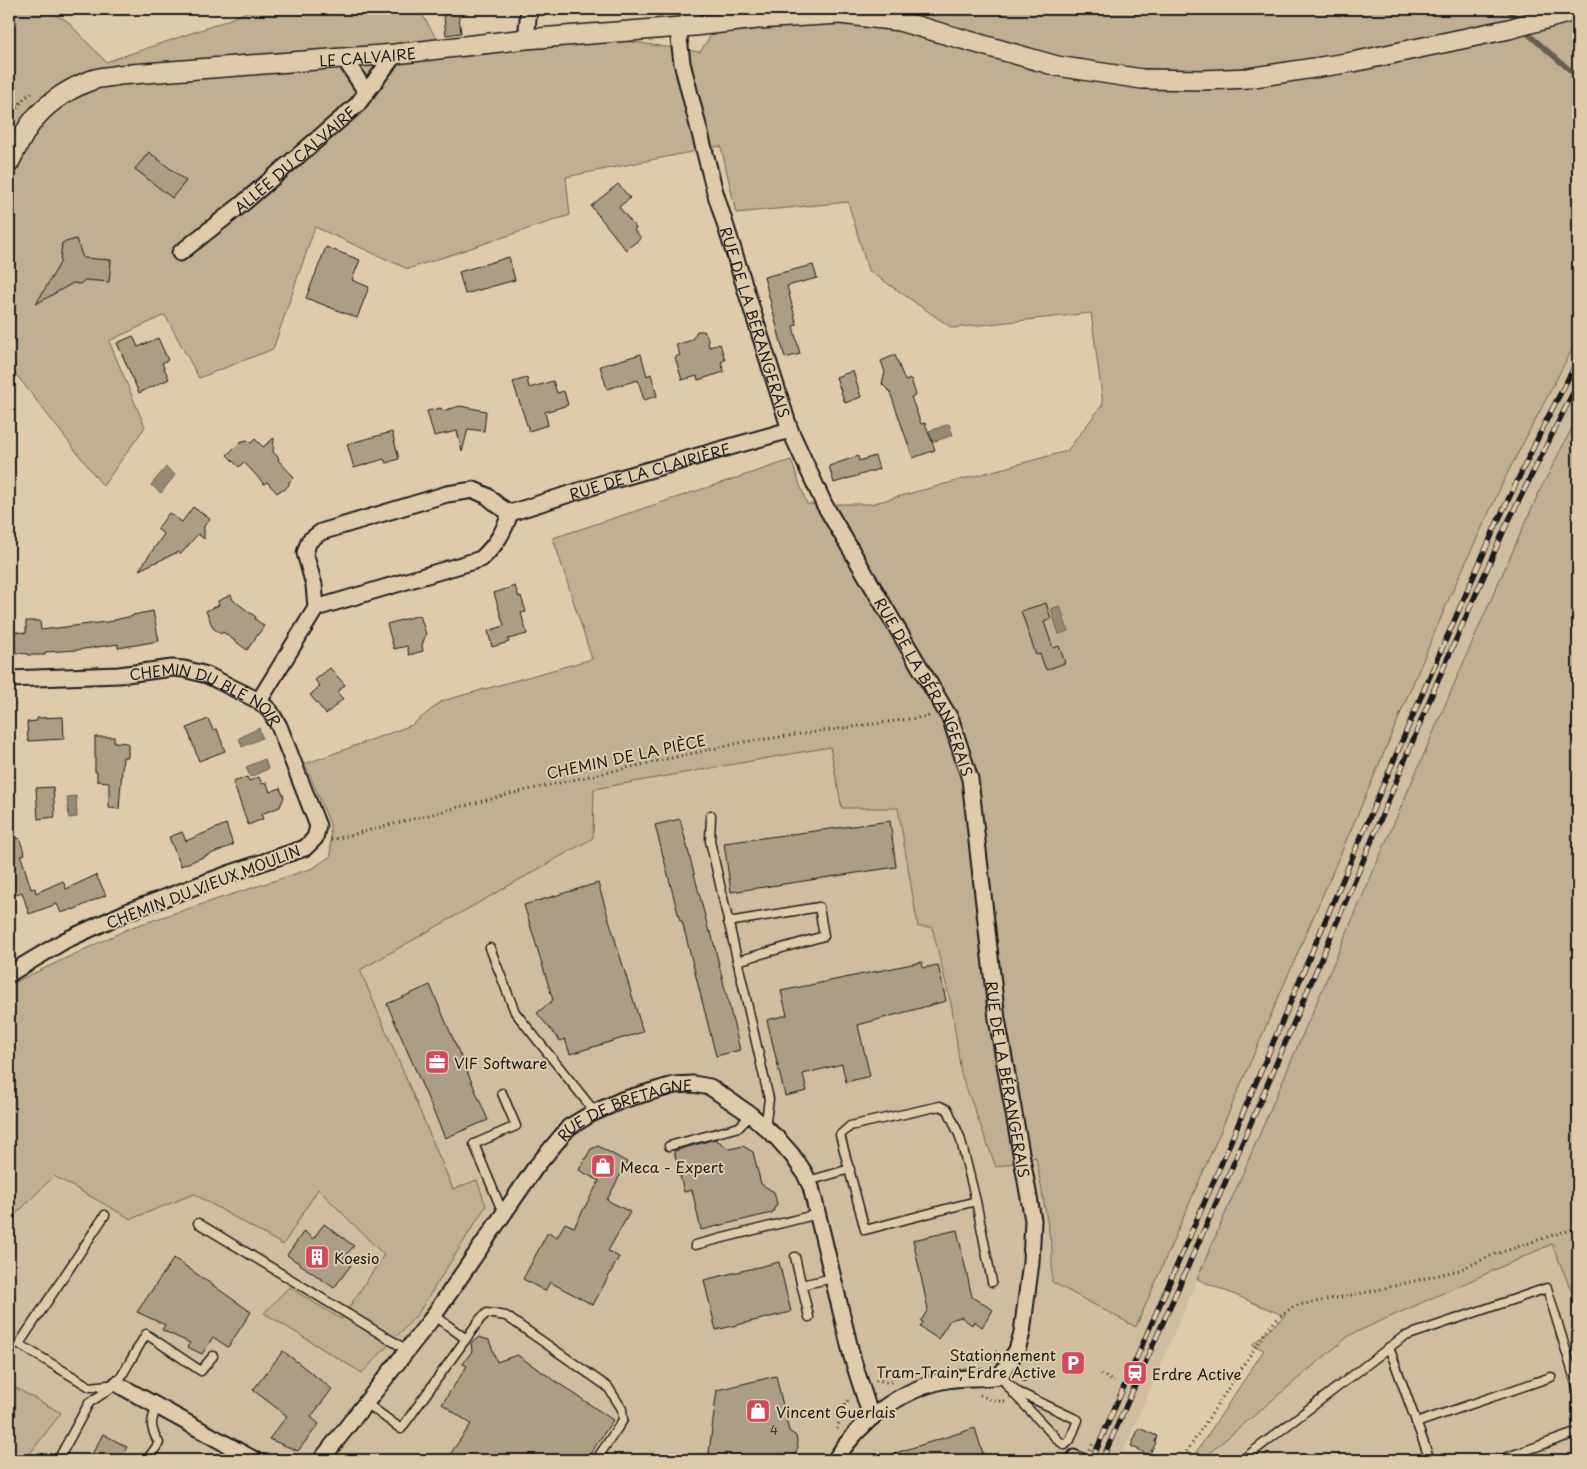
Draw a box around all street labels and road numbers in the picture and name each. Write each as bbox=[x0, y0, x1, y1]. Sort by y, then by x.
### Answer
street label: LE CALVAIRE bbox=[318, 40, 417, 71]
street label: ALLÉE DU CALVAIRE bbox=[228, 100, 360, 218]
street label: RUE DE LA BÉRANGERAIS bbox=[715, 224, 797, 420]
street label: RUE DE LA CLAIRIÈRE bbox=[566, 436, 733, 505]
street label: RUE DE LA BÉRANGERAIS bbox=[870, 593, 980, 779]
street label: CHEMIN DU BLÉ NOIR bbox=[128, 656, 288, 730]
street label: CHEMIN DE LA PIÈCE bbox=[544, 728, 708, 784]
street label: CHEMIN DU VIEUX MOULIN bbox=[103, 838, 303, 934]
street label: RUE DE LA BÉRANGERAIS bbox=[981, 980, 1037, 1179]
street label: RUE DE BRETAGNE bbox=[551, 1073, 693, 1146]

